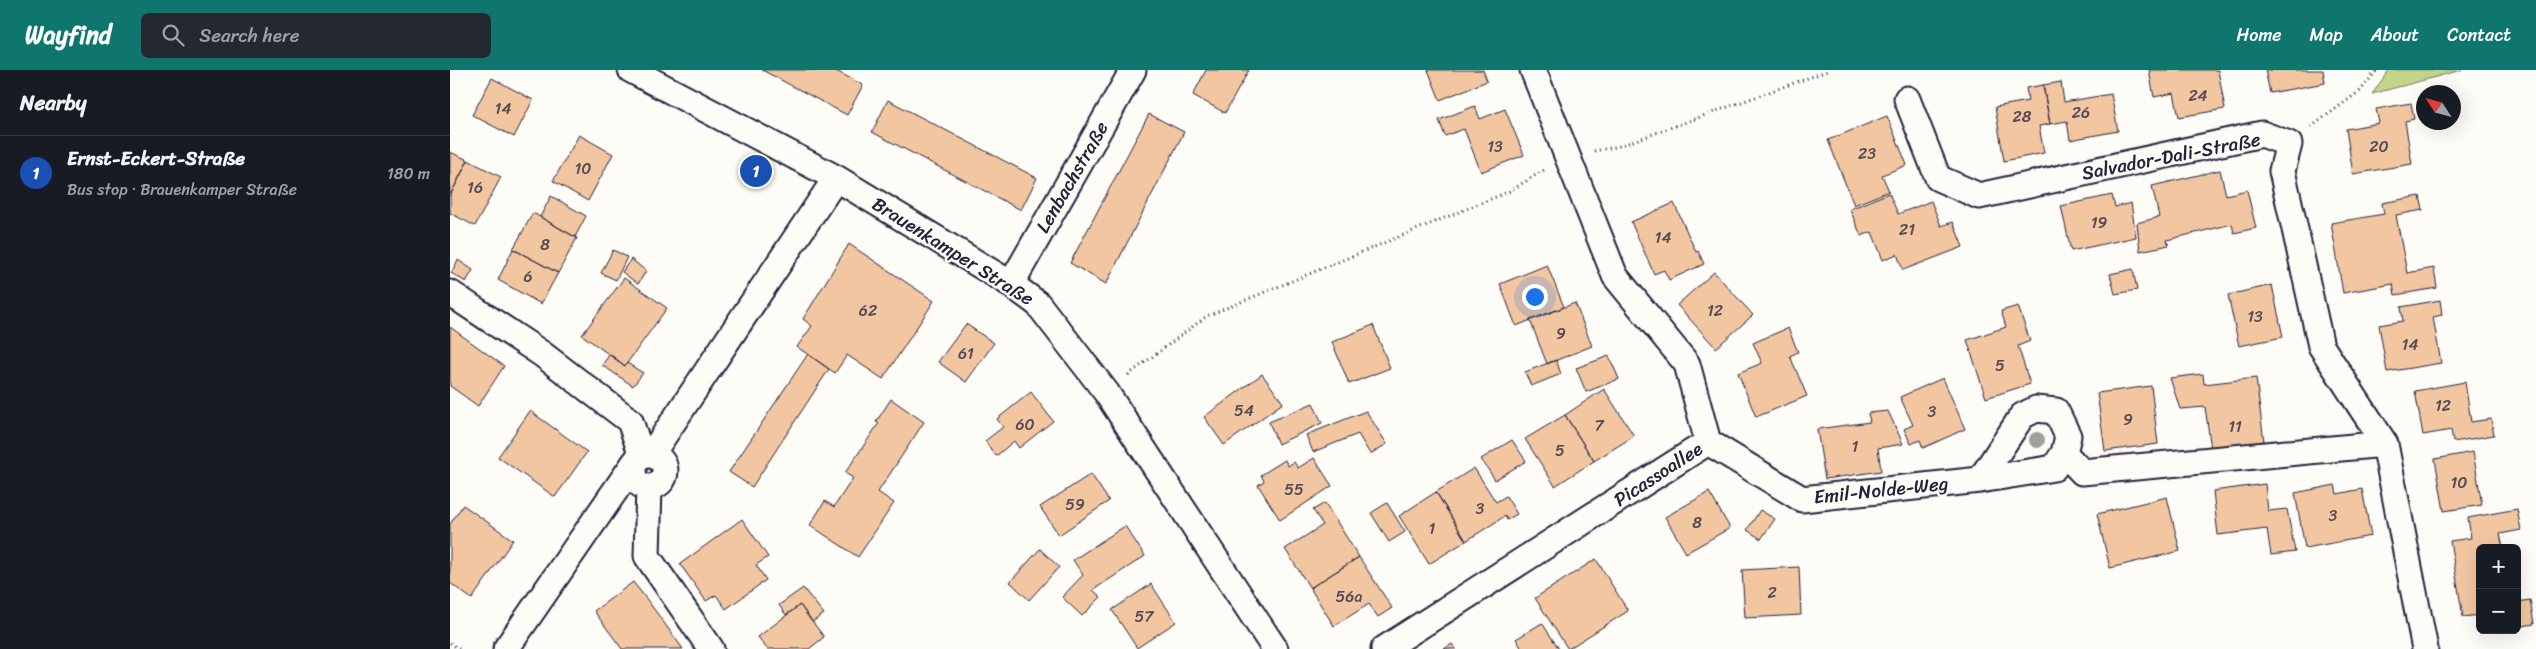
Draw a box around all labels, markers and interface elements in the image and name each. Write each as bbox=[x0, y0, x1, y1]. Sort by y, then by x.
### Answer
search box bbox=[141, 13, 491, 58]
text: Wayfind bbox=[25, 14, 111, 56]
text: Search here bbox=[199, 19, 299, 52]
text: Home bbox=[2237, 19, 2282, 51]
text: Map bbox=[2310, 19, 2343, 51]
text: About bbox=[2371, 19, 2419, 51]
text: Contact bbox=[2447, 19, 2511, 51]
icon: search bbox=[159, 21, 187, 49]
house number: 24 bbox=[2188, 81, 2208, 110]
text: Nearby bbox=[20, 84, 86, 122]
north arrow bbox=[2416, 85, 2461, 130]
house number: 14 bbox=[495, 94, 511, 123]
house number: 26 bbox=[2072, 98, 2090, 127]
house number: 28 bbox=[2013, 102, 2032, 131]
street label: Lenbachstraße bbox=[1027, 115, 1118, 239]
street label: Salvador-Dali-Straße bbox=[2079, 122, 2263, 190]
house number: 13 bbox=[1487, 132, 1503, 161]
house number: 20 bbox=[2369, 132, 2389, 161]
house number: 23 bbox=[1858, 139, 1876, 168]
text: Ernst-Eckert-Straße bbox=[67, 142, 245, 175]
pin: 1 bbox=[740, 152, 772, 190]
house number: 10 bbox=[575, 154, 591, 183]
text: 1 bbox=[33, 159, 39, 188]
text: 180 m bbox=[387, 159, 430, 188]
house number: 16 bbox=[467, 173, 483, 202]
text: Bus stop · Brauenkamper Straße bbox=[67, 175, 297, 204]
street label: Brauenkamper Straße bbox=[865, 188, 1041, 314]
house number: 19 bbox=[2091, 208, 2108, 237]
house number: 21 bbox=[1899, 215, 1915, 244]
house number: 14 bbox=[1655, 223, 1671, 252]
house number: 8 bbox=[540, 230, 550, 259]
house number: 6 bbox=[523, 262, 533, 291]
your location bbox=[1522, 284, 1548, 310]
house number: 62 bbox=[859, 296, 877, 325]
house number: 12 bbox=[1707, 296, 1723, 325]
house number: 13 bbox=[2247, 302, 2263, 331]
house number: 9 bbox=[1556, 319, 1566, 348]
house number: 14 bbox=[2402, 330, 2418, 359]
house number: 61 bbox=[958, 339, 974, 368]
house number: 5 bbox=[1995, 351, 2005, 380]
house number: 12 bbox=[2435, 391, 2451, 420]
house number: 54 bbox=[1234, 396, 1254, 425]
house number: 3 bbox=[1928, 397, 1937, 426]
house number: 9 bbox=[2123, 405, 2133, 434]
house number: 60 bbox=[1015, 410, 1035, 439]
house number: 7 bbox=[1594, 411, 1604, 440]
house number: 11 bbox=[2228, 412, 2242, 441]
house number: 1 bbox=[1852, 432, 1859, 461]
street label: Picassoallee bbox=[1607, 433, 1709, 515]
house number: 5 bbox=[1555, 436, 1565, 465]
street label: Emil-Nolde-Weg bbox=[1812, 466, 1950, 513]
house number: 10 bbox=[2451, 468, 2467, 497]
house number: 55 bbox=[1284, 475, 1304, 504]
house number: 59 bbox=[1065, 490, 1085, 519]
house number: 3 bbox=[1476, 494, 1485, 523]
house number: 3 bbox=[2329, 501, 2338, 530]
house number: 8 bbox=[1692, 508, 1702, 537]
house number: 1 bbox=[1429, 514, 1436, 543]
map controls bbox=[2476, 544, 2521, 634]
button: + bbox=[2476, 544, 2521, 589]
house number: 2 bbox=[1767, 578, 1777, 607]
house number: 56a bbox=[1336, 582, 1362, 611]
button: − bbox=[2476, 589, 2521, 634]
house number: 57 bbox=[1135, 602, 1154, 631]

